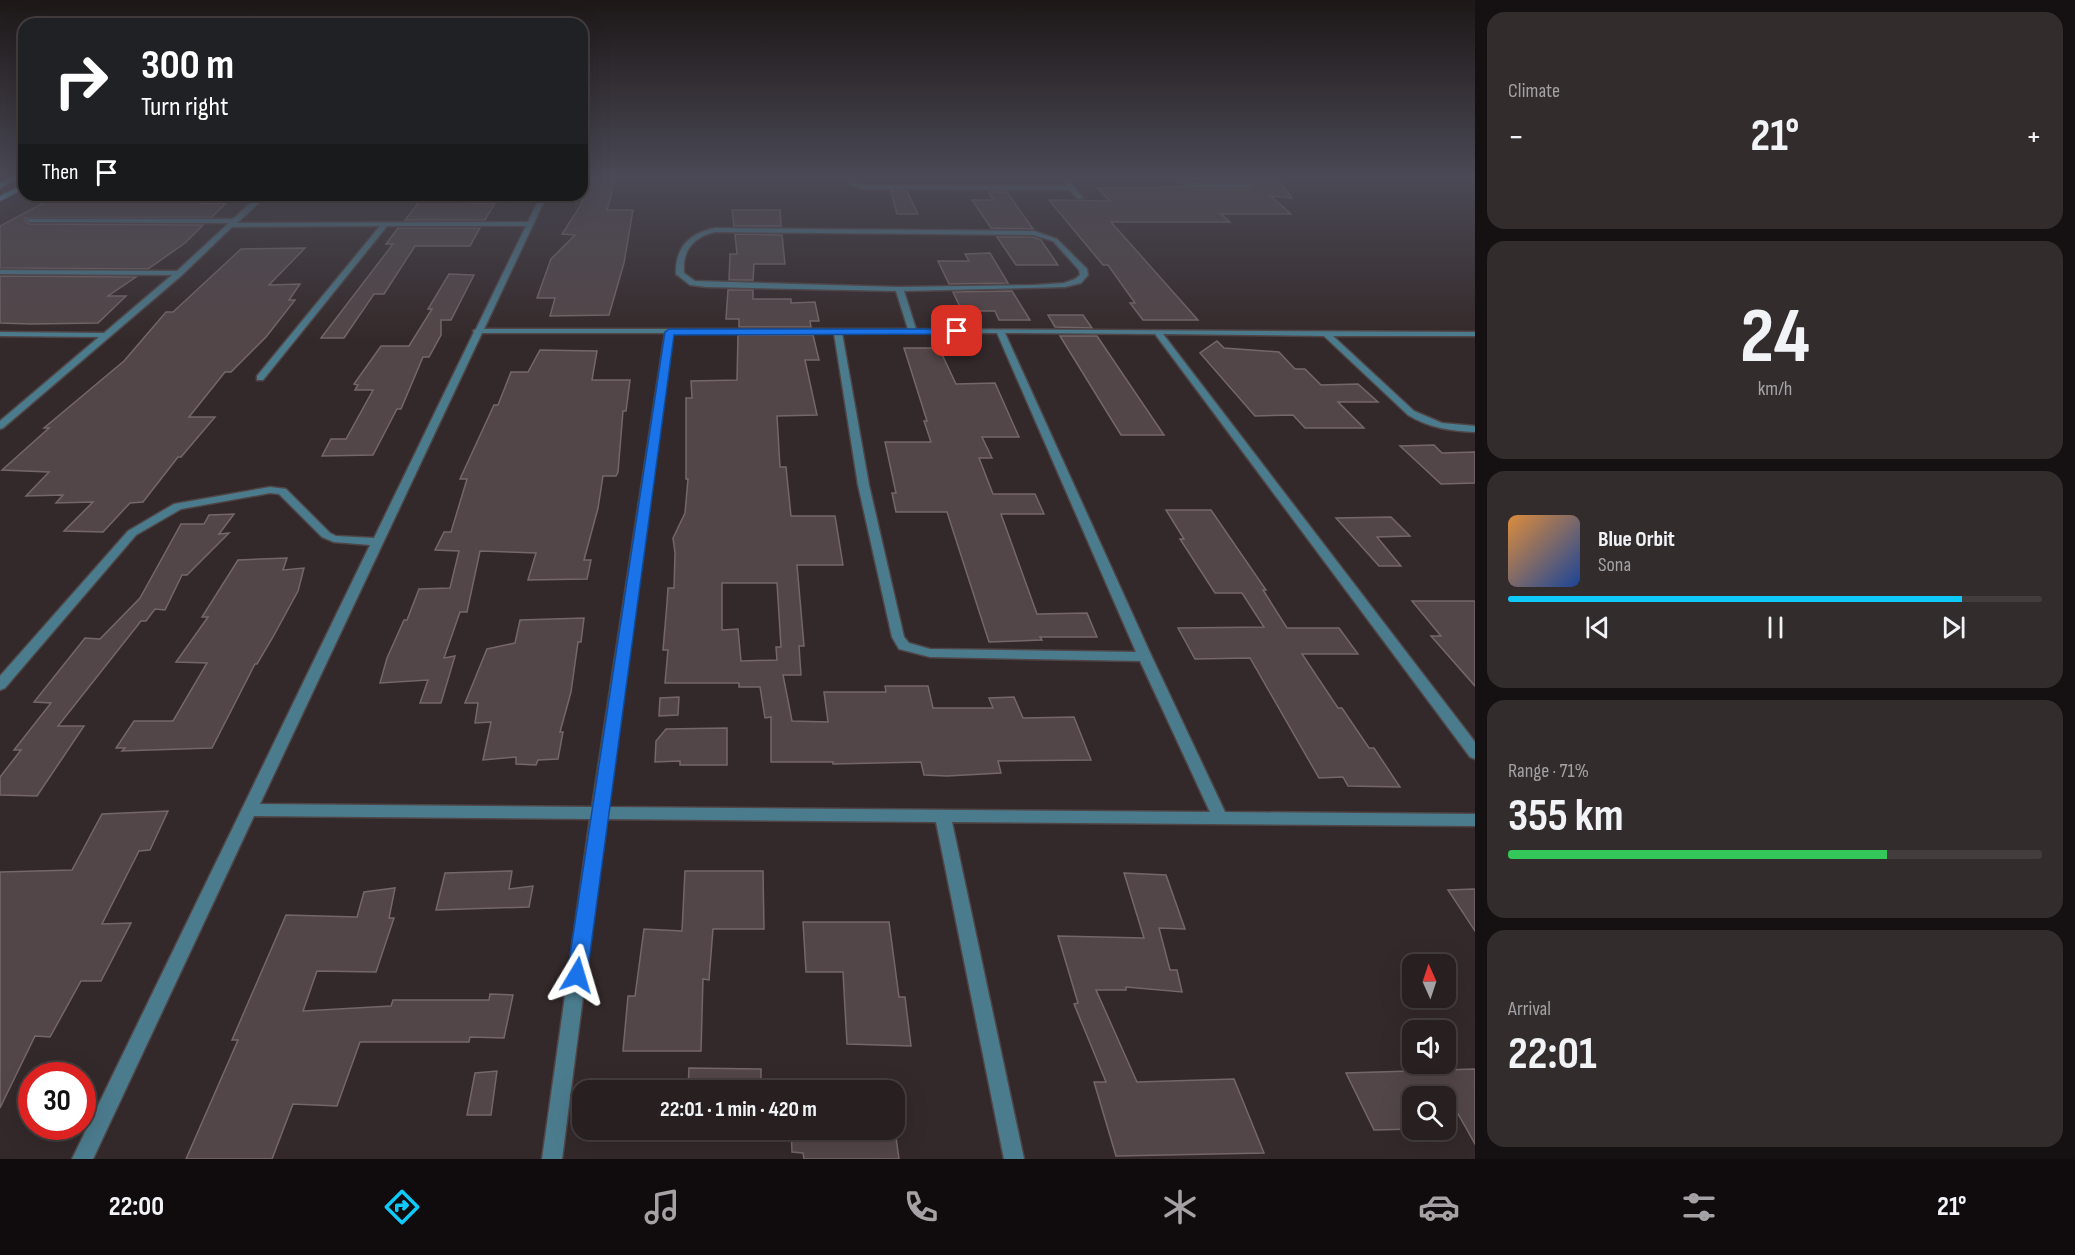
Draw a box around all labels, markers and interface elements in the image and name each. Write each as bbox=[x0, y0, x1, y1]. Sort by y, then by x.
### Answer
text: 300 m bbox=[141, 40, 234, 91]
icon: right bbox=[42, 42, 120, 120]
text: Climate bbox=[1508, 79, 1560, 103]
text: Turn right bbox=[141, 91, 228, 123]
text: 21° bbox=[1751, 109, 1799, 164]
text: − bbox=[1508, 117, 1524, 157]
text: + bbox=[2026, 117, 2042, 157]
icon: arrive bbox=[90, 156, 123, 189]
text: Then bbox=[42, 159, 78, 186]
text: 24 bbox=[1740, 291, 1810, 384]
pin bbox=[931, 305, 982, 356]
icon: arrive bbox=[940, 314, 973, 347]
text: km/h bbox=[1758, 377, 1792, 401]
text: Blue Orbit bbox=[1598, 526, 1675, 553]
text: Sona bbox=[1598, 553, 1631, 577]
icon: previous bbox=[1581, 611, 1614, 644]
icon: pause bbox=[1759, 611, 1792, 644]
icon: next bbox=[1937, 611, 1970, 644]
text: Range · 71% bbox=[1508, 759, 1589, 783]
text: 355 km bbox=[1508, 789, 1624, 844]
position arrow bbox=[545, 943, 609, 1007]
north arrow bbox=[1402, 954, 1456, 1008]
map controls bbox=[1402, 954, 1456, 1140]
text: Arrival bbox=[1508, 997, 1551, 1021]
button: sound bbox=[1402, 1020, 1456, 1074]
text: 22:01 bbox=[1508, 1027, 1597, 1082]
speed limit sign: 30 bbox=[18, 1062, 96, 1140]
button: search bbox=[1402, 1086, 1456, 1140]
text: 22:01 · 1 min · 420 m bbox=[660, 1096, 817, 1123]
icon: directions bbox=[381, 1186, 423, 1228]
icon: music bbox=[641, 1186, 683, 1228]
icon: phone bbox=[900, 1186, 942, 1228]
icon: climate bbox=[1159, 1186, 1201, 1228]
icon: car bbox=[1418, 1186, 1460, 1228]
icon: filters bbox=[1678, 1186, 1720, 1228]
text: 22:00 bbox=[109, 1191, 164, 1223]
text: 21° bbox=[1937, 1191, 1966, 1223]

